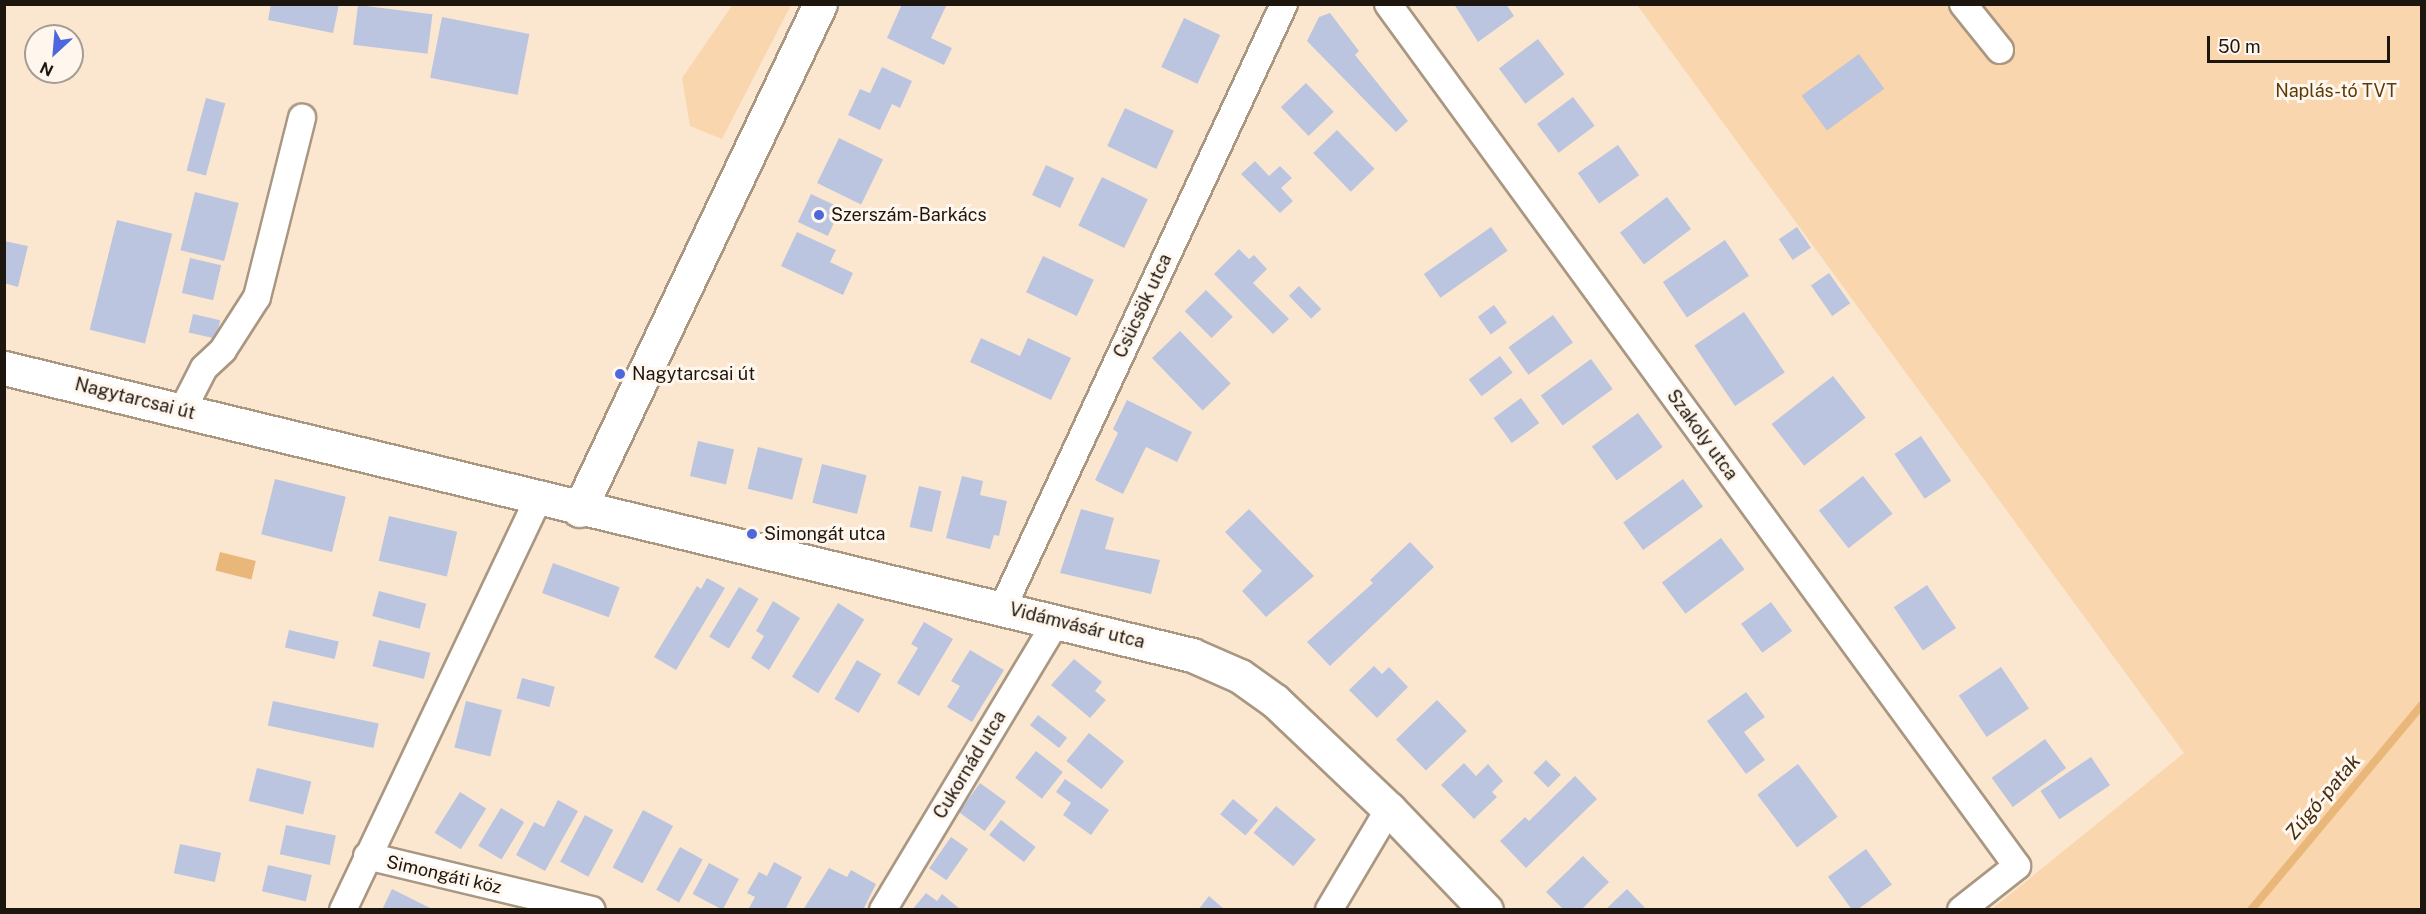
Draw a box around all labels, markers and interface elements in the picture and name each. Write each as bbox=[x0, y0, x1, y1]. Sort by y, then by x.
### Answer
north arrow bbox=[24, 24, 84, 84]
scale bar bbox=[2210, 24, 2393, 62]
text: 50 m bbox=[2218, 36, 2261, 57]
text: N bbox=[37, 58, 57, 80]
park label: Naplás-tó TVT bbox=[2275, 80, 2397, 102]
place label: Szerszám-Barkács bbox=[831, 204, 986, 226]
marker: Szerszám-Barkács bbox=[812, 208, 826, 222]
street label: Csücsök utca bbox=[1109, 251, 1177, 361]
place label: Nagytarcsai út bbox=[632, 363, 755, 385]
marker: Nagytarcsai út bbox=[613, 367, 627, 381]
street label: Nagytarcsai út bbox=[73, 374, 197, 424]
street label: Szakoly utca bbox=[1662, 386, 1742, 484]
place label: Simongát utca bbox=[764, 523, 885, 545]
marker: Simongát utca bbox=[745, 527, 759, 541]
street label: Vidámvásár utca bbox=[1007, 599, 1147, 653]
street label: Cukornád utca bbox=[929, 707, 1011, 823]
water label: Zúgó-patak bbox=[2280, 750, 2366, 844]
street label: Simongáti köz bbox=[384, 851, 504, 899]

